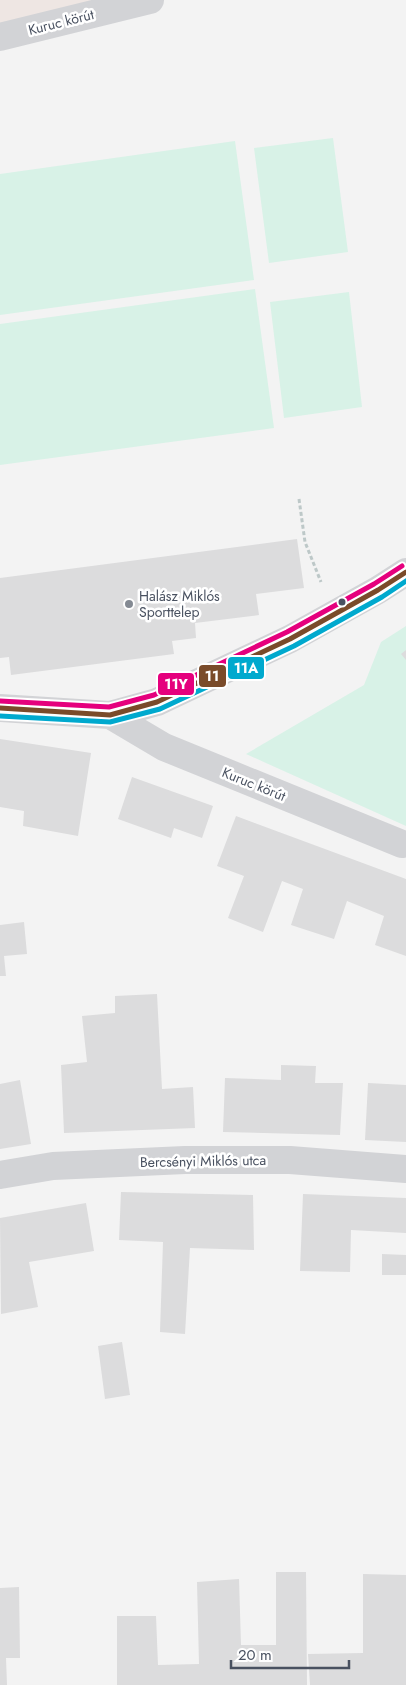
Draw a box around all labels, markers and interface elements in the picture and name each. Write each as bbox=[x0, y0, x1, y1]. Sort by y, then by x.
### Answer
street label: Kuruc körút bbox=[26, 4, 97, 40]
place label: Halász Miklós Sporttelep bbox=[139, 586, 220, 622]
unlabelled marker bbox=[337, 597, 347, 607]
marker: Halász Miklós Sporttelep bbox=[123, 598, 135, 610]
line badge: 11A bbox=[227, 656, 265, 680]
text: 11A bbox=[234, 658, 259, 678]
line badge: 11 bbox=[198, 664, 227, 688]
text: 11 bbox=[205, 666, 219, 686]
line badge: 11Y bbox=[157, 672, 195, 696]
text: 11Y bbox=[164, 674, 189, 694]
street label: Kuruc körút bbox=[219, 762, 289, 806]
street label: Bercsényi Miklós utca bbox=[140, 1150, 266, 1172]
scale bar bbox=[231, 1638, 348, 1670]
text: 20 m bbox=[238, 1644, 272, 1666]

